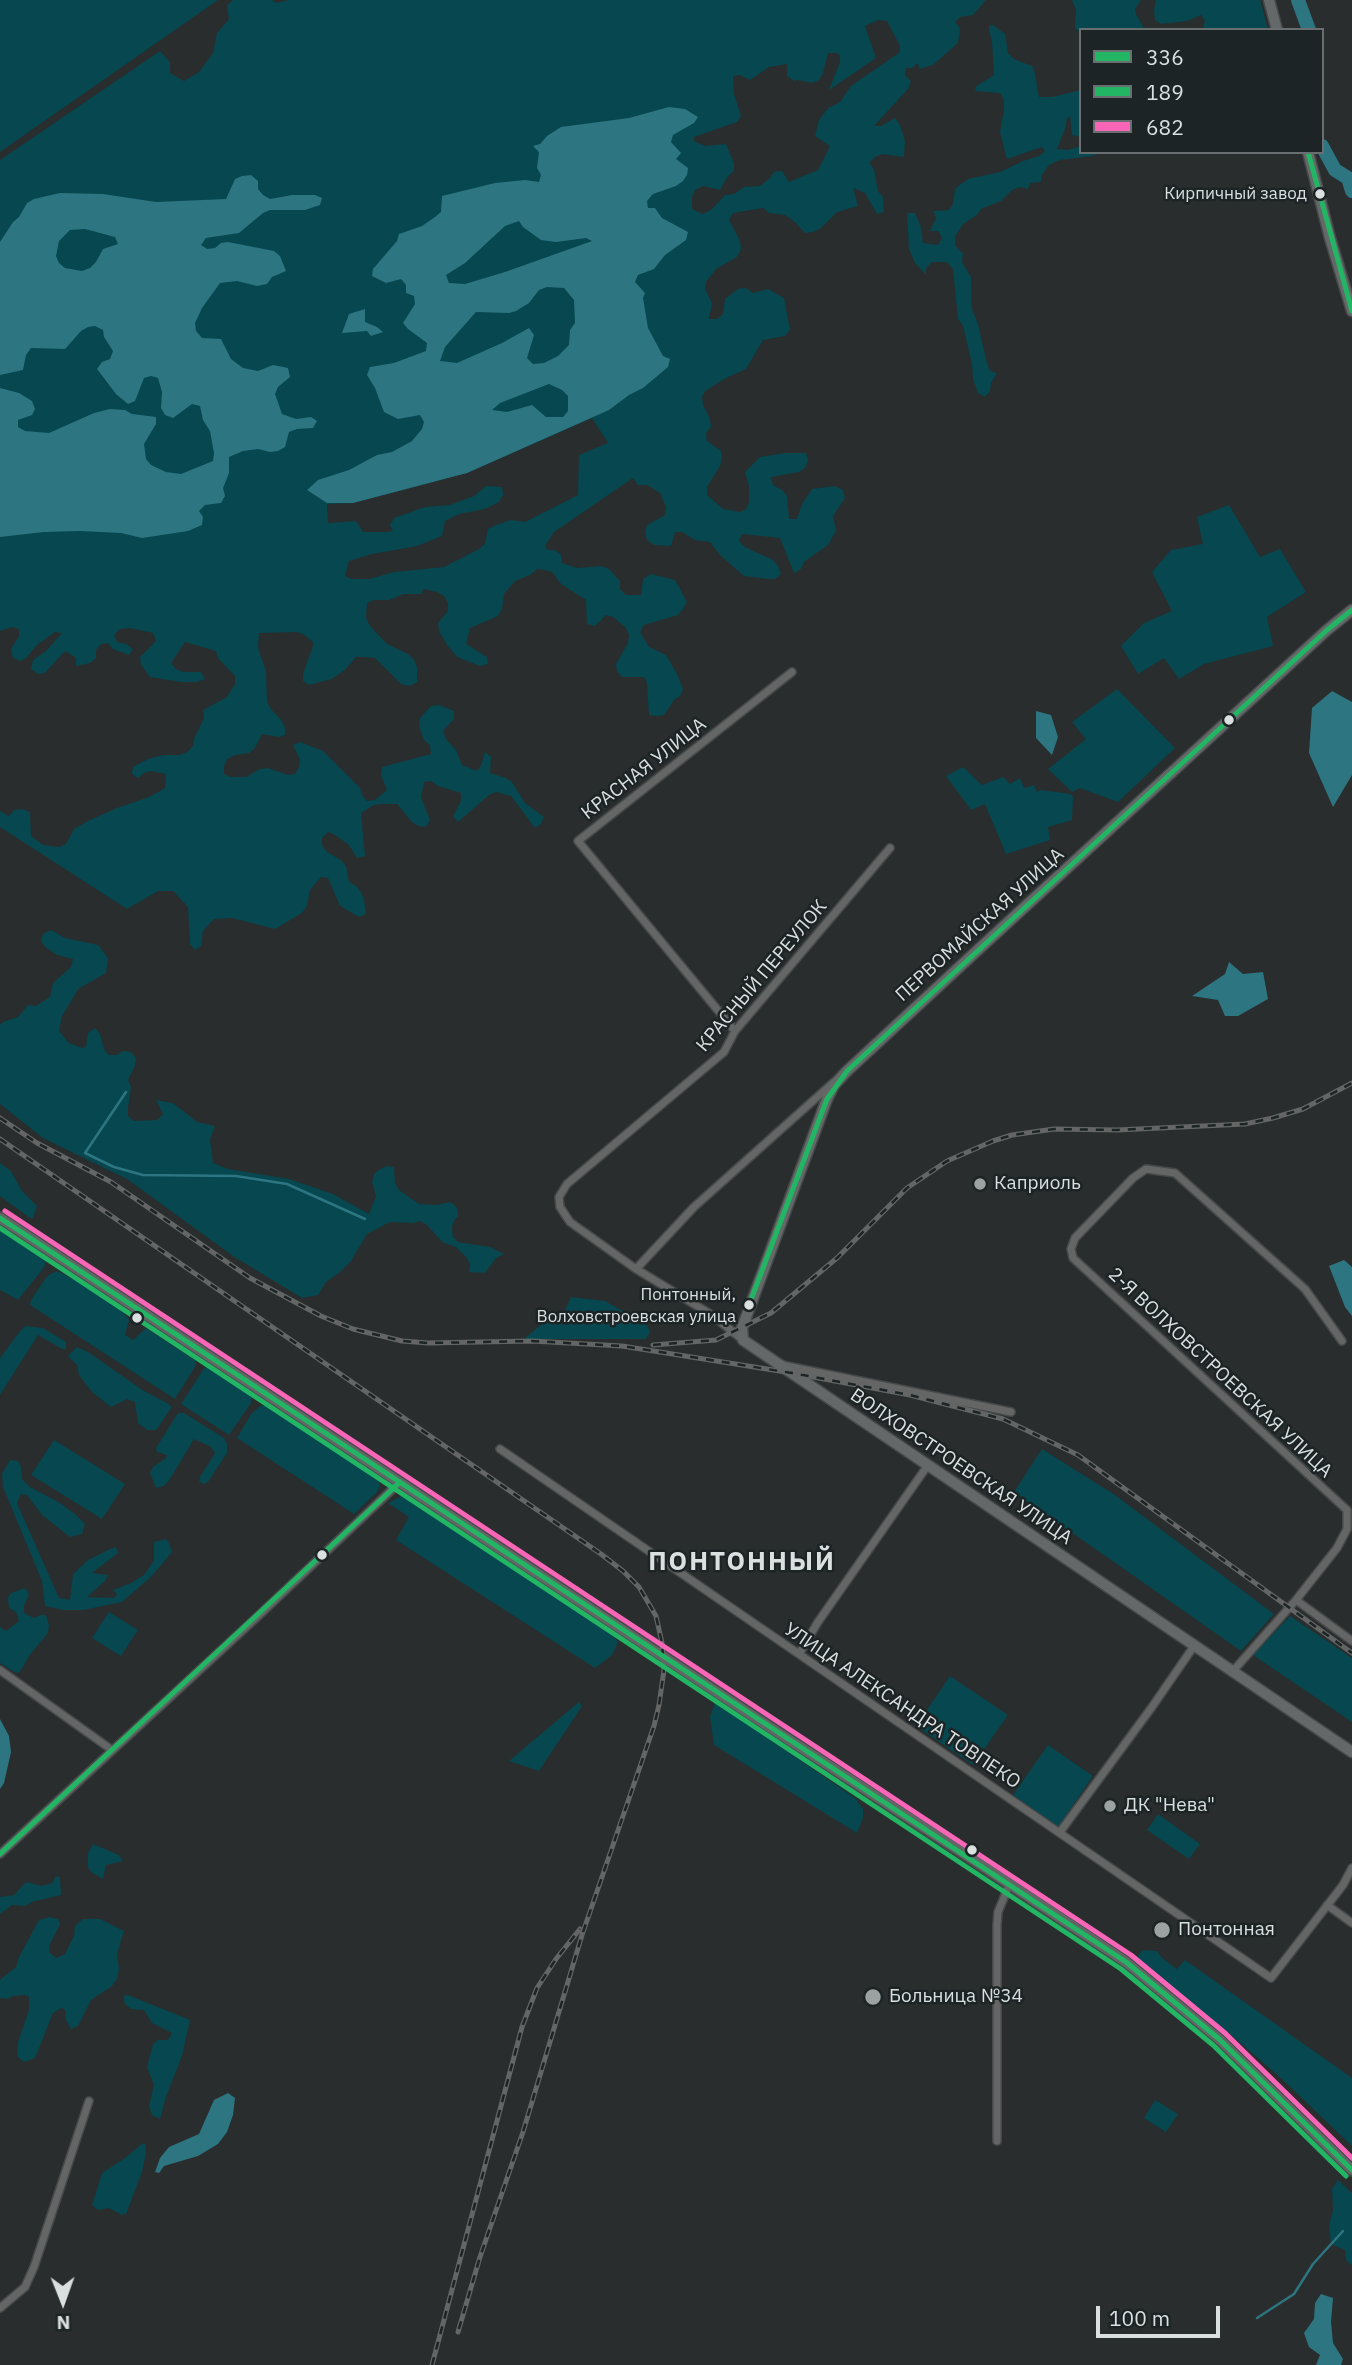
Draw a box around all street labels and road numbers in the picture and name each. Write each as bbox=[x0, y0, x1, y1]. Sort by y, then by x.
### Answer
street label: КРАСНАЯ УЛИЦА bbox=[577, 713, 711, 825]
street label: ПЕРВОМАЙСКАЯ УЛИЦА bbox=[891, 843, 1069, 1007]
street label: КРАСНЫЙ ПЕРЕУЛОК bbox=[692, 895, 832, 1057]
street label: 2-Я ВОЛХОВСТРОЕВСКАЯ УЛИЦА bbox=[1103, 1263, 1337, 1483]
street label: ВОЛХОВСТРОЕВСКАЯ УЛИЦА bbox=[846, 1384, 1076, 1550]
street label: УЛИЦА АЛЕКСАНДРА ТОВПЕКО bbox=[779, 1618, 1025, 1794]

